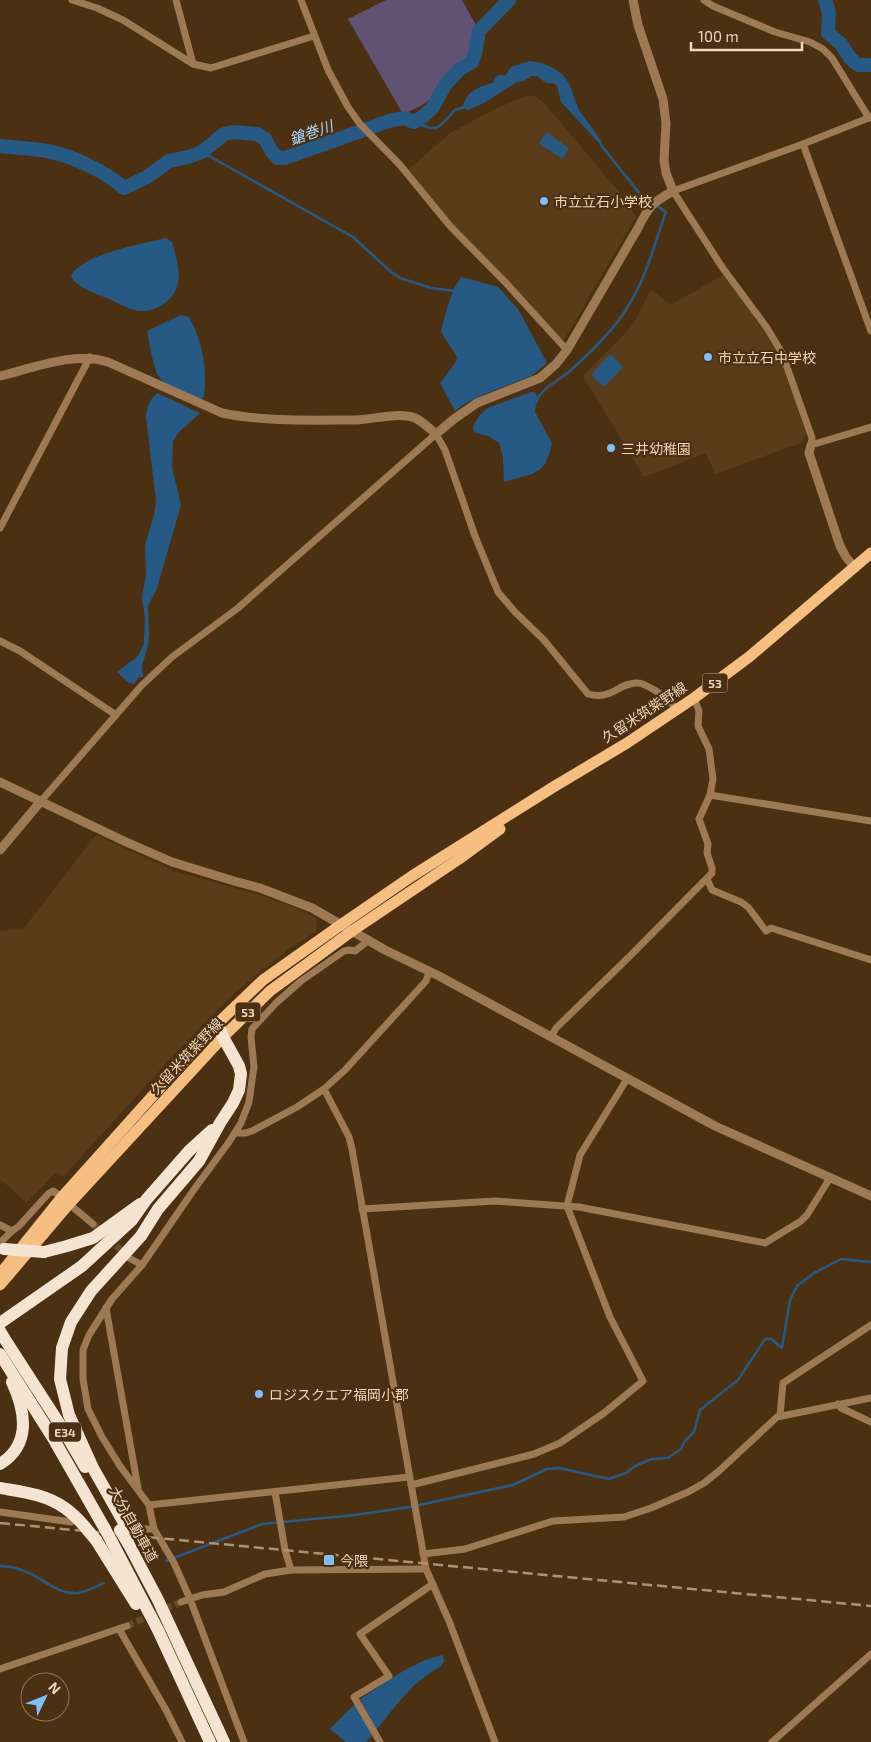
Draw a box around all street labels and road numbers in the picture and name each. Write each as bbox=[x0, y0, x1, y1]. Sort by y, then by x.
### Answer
road number: 53 bbox=[702, 674, 728, 692]
street label: 久留米筑紫野線 bbox=[598, 678, 690, 746]
road number: 53 bbox=[236, 1002, 260, 1022]
street label: 久留米筑紫野線 bbox=[146, 1014, 226, 1098]
road number: E34 bbox=[49, 1422, 81, 1441]
street label: 大分自動車道 bbox=[106, 1483, 162, 1565]

